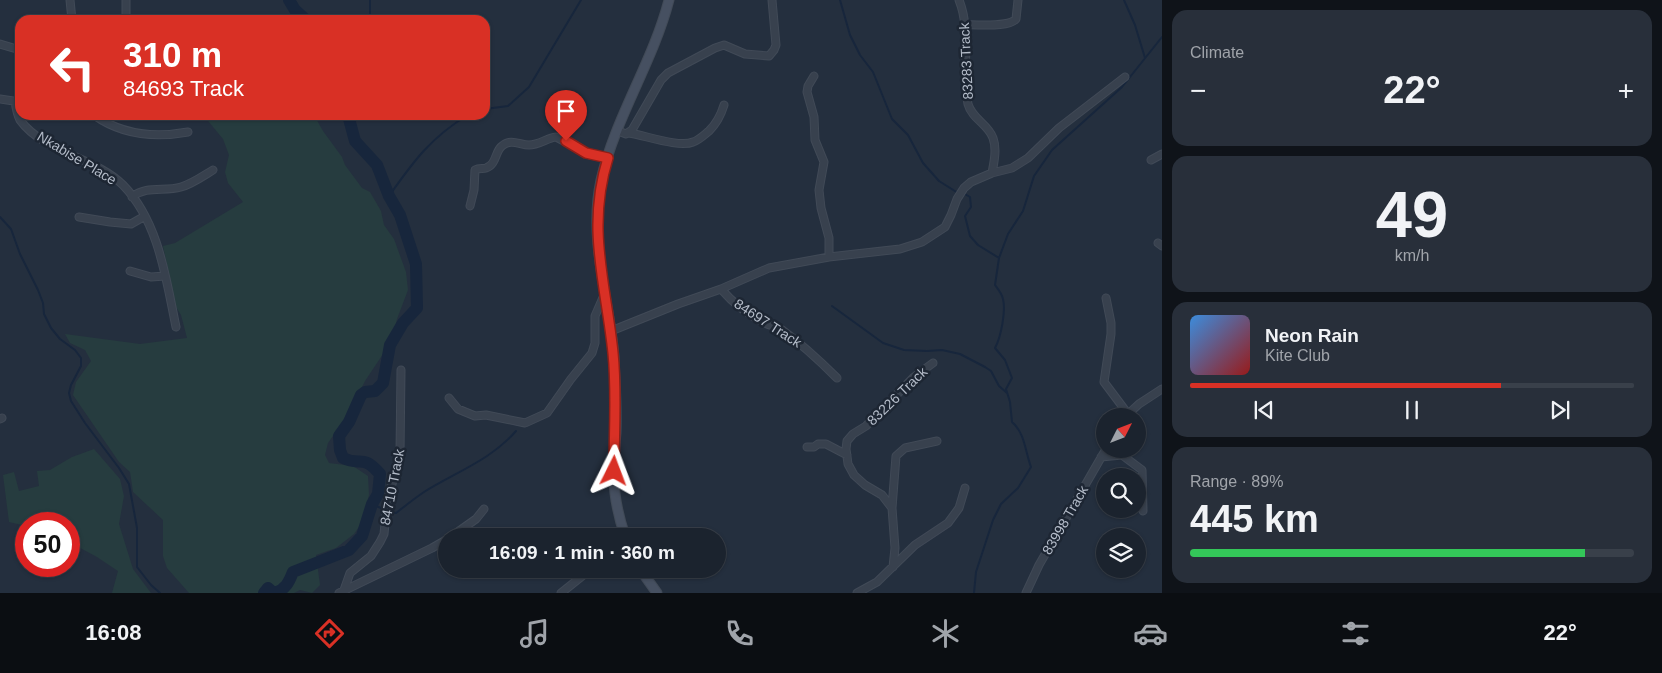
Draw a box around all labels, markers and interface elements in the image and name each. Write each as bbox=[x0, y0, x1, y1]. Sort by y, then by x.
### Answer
street label: 83283 Track bbox=[956, 21, 976, 100]
icon: left bbox=[40, 35, 105, 100]
text: 310 m bbox=[123, 35, 222, 74]
text: Climate bbox=[1190, 44, 1244, 61]
text: 22° bbox=[1383, 69, 1441, 111]
text: − bbox=[1190, 75, 1206, 106]
text: + bbox=[1618, 75, 1634, 106]
text: 84693 Track bbox=[123, 76, 244, 101]
pin bbox=[545, 90, 587, 141]
icon: arrive bbox=[552, 97, 580, 125]
street label: Nkabise Place bbox=[35, 128, 120, 188]
text: 49 bbox=[1376, 178, 1448, 251]
text: km/h bbox=[1395, 247, 1429, 264]
street label: 84697 Track bbox=[731, 295, 805, 351]
text: Neon Rain bbox=[1265, 325, 1359, 346]
text: Kite Club bbox=[1265, 347, 1330, 364]
street label: 83226 Track bbox=[864, 363, 931, 429]
icon: previous bbox=[1250, 396, 1278, 424]
icon: pause bbox=[1398, 396, 1426, 424]
icon: next bbox=[1546, 396, 1574, 424]
north arrow bbox=[1096, 408, 1146, 458]
map controls bbox=[1096, 408, 1146, 578]
position arrow bbox=[587, 444, 639, 496]
street label: 84710 Track bbox=[377, 447, 407, 526]
button: search bbox=[1096, 468, 1146, 518]
text: Range · 89% bbox=[1190, 473, 1283, 490]
street label: 83998 Track bbox=[1039, 482, 1092, 557]
text: 445 km bbox=[1190, 498, 1319, 540]
speed limit sign: 50 bbox=[15, 512, 80, 577]
button: layers bbox=[1096, 528, 1146, 578]
text: 16:09 · 1 min · 360 m bbox=[489, 542, 675, 563]
icon: directions bbox=[312, 616, 347, 651]
icon: music bbox=[517, 616, 552, 651]
icon: phone bbox=[722, 616, 757, 651]
icon: climate bbox=[928, 616, 963, 651]
icon: car bbox=[1133, 616, 1168, 651]
icon: filters bbox=[1338, 616, 1373, 651]
text: 16:08 bbox=[85, 620, 141, 645]
text: 22° bbox=[1544, 620, 1577, 645]

